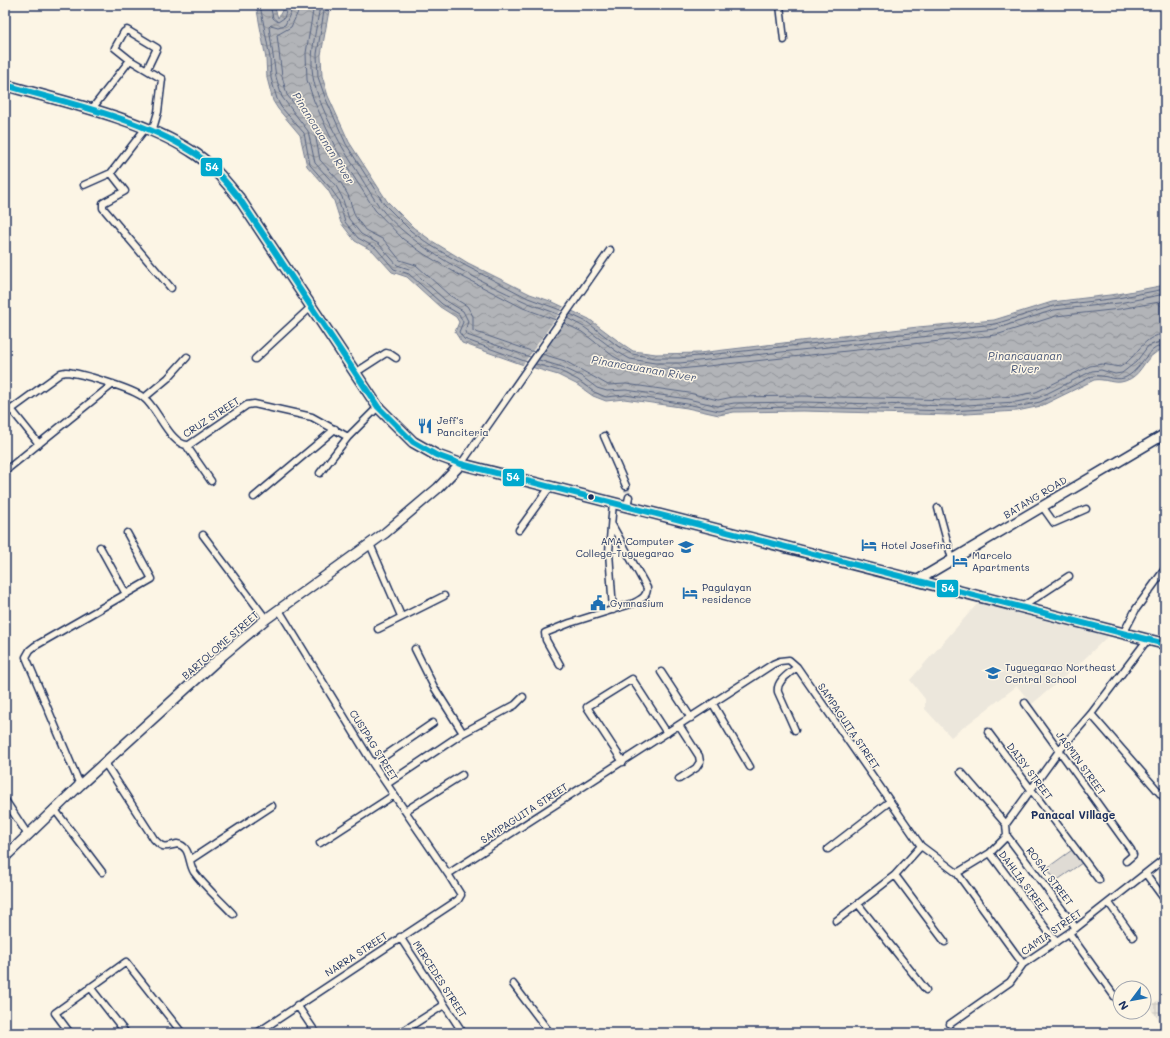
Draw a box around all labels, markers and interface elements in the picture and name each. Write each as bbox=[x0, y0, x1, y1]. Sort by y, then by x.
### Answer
water label: Pinancauanan River bbox=[289, 89, 359, 188]
line badge: 54 bbox=[200, 157, 223, 177]
text: 54 bbox=[205, 159, 219, 174]
water label: Pinancauanan River bbox=[988, 348, 1062, 376]
water label: Pinancauanan River bbox=[590, 351, 698, 385]
street label: CRUZ STREET bbox=[180, 393, 242, 441]
place label: Jeff's Panciteria bbox=[437, 413, 489, 439]
restaurant icon: Jeff's Panciteria bbox=[416, 417, 434, 435]
line badge: 54 bbox=[502, 468, 525, 487]
text: 54 bbox=[506, 469, 520, 484]
street label: BATANG ROAD bbox=[1001, 472, 1069, 521]
unlabelled marker bbox=[586, 492, 596, 502]
place label: AMA Computer College-Tuguegarao bbox=[576, 534, 674, 560]
hotel icon: Hotel Josefina bbox=[860, 536, 878, 554]
school or university icon: AMA Computer College-Tuguegarao bbox=[677, 538, 695, 556]
place label: Hotel Josefina bbox=[881, 538, 952, 552]
place label: Marcelo Apartments bbox=[972, 548, 1030, 574]
hotel icon: Marcelo Apartments bbox=[951, 552, 969, 570]
line badge: 54 bbox=[936, 579, 959, 598]
place label: Pagulayan residence bbox=[702, 580, 751, 606]
text: 54 bbox=[941, 580, 955, 595]
hotel icon: Pagulayan residence bbox=[681, 584, 699, 602]
public building icon: Gymnasium bbox=[589, 594, 607, 612]
place label: Gymnasium bbox=[610, 596, 664, 610]
street label: BARTOLOME STREET bbox=[179, 607, 262, 682]
place label: Tuguegarao Northeast Central School bbox=[1005, 660, 1116, 686]
school or university icon: Tuguegarao Northeast Central School bbox=[984, 664, 1002, 682]
street label: SAMPAGUITA STREET bbox=[815, 680, 883, 772]
street label: CUSIPAG STREET bbox=[347, 707, 402, 784]
street label: JASMIN STREET bbox=[1053, 728, 1109, 798]
street label: DAISY STREET bbox=[1004, 740, 1056, 803]
street label: SAMPAGUITA STREET bbox=[478, 779, 571, 847]
district label: Panacal Village bbox=[1031, 807, 1116, 822]
street label: ROSAL STREET bbox=[1023, 844, 1077, 908]
street label: DAHLIA STREET bbox=[996, 848, 1053, 917]
street label: CAMIA STREET bbox=[1018, 906, 1085, 958]
street label: NARRA STREET bbox=[322, 928, 390, 979]
street label: MERCEDES STREET bbox=[410, 938, 470, 1021]
north arrow bbox=[1112, 980, 1152, 1020]
text: N bbox=[1115, 998, 1132, 1013]

